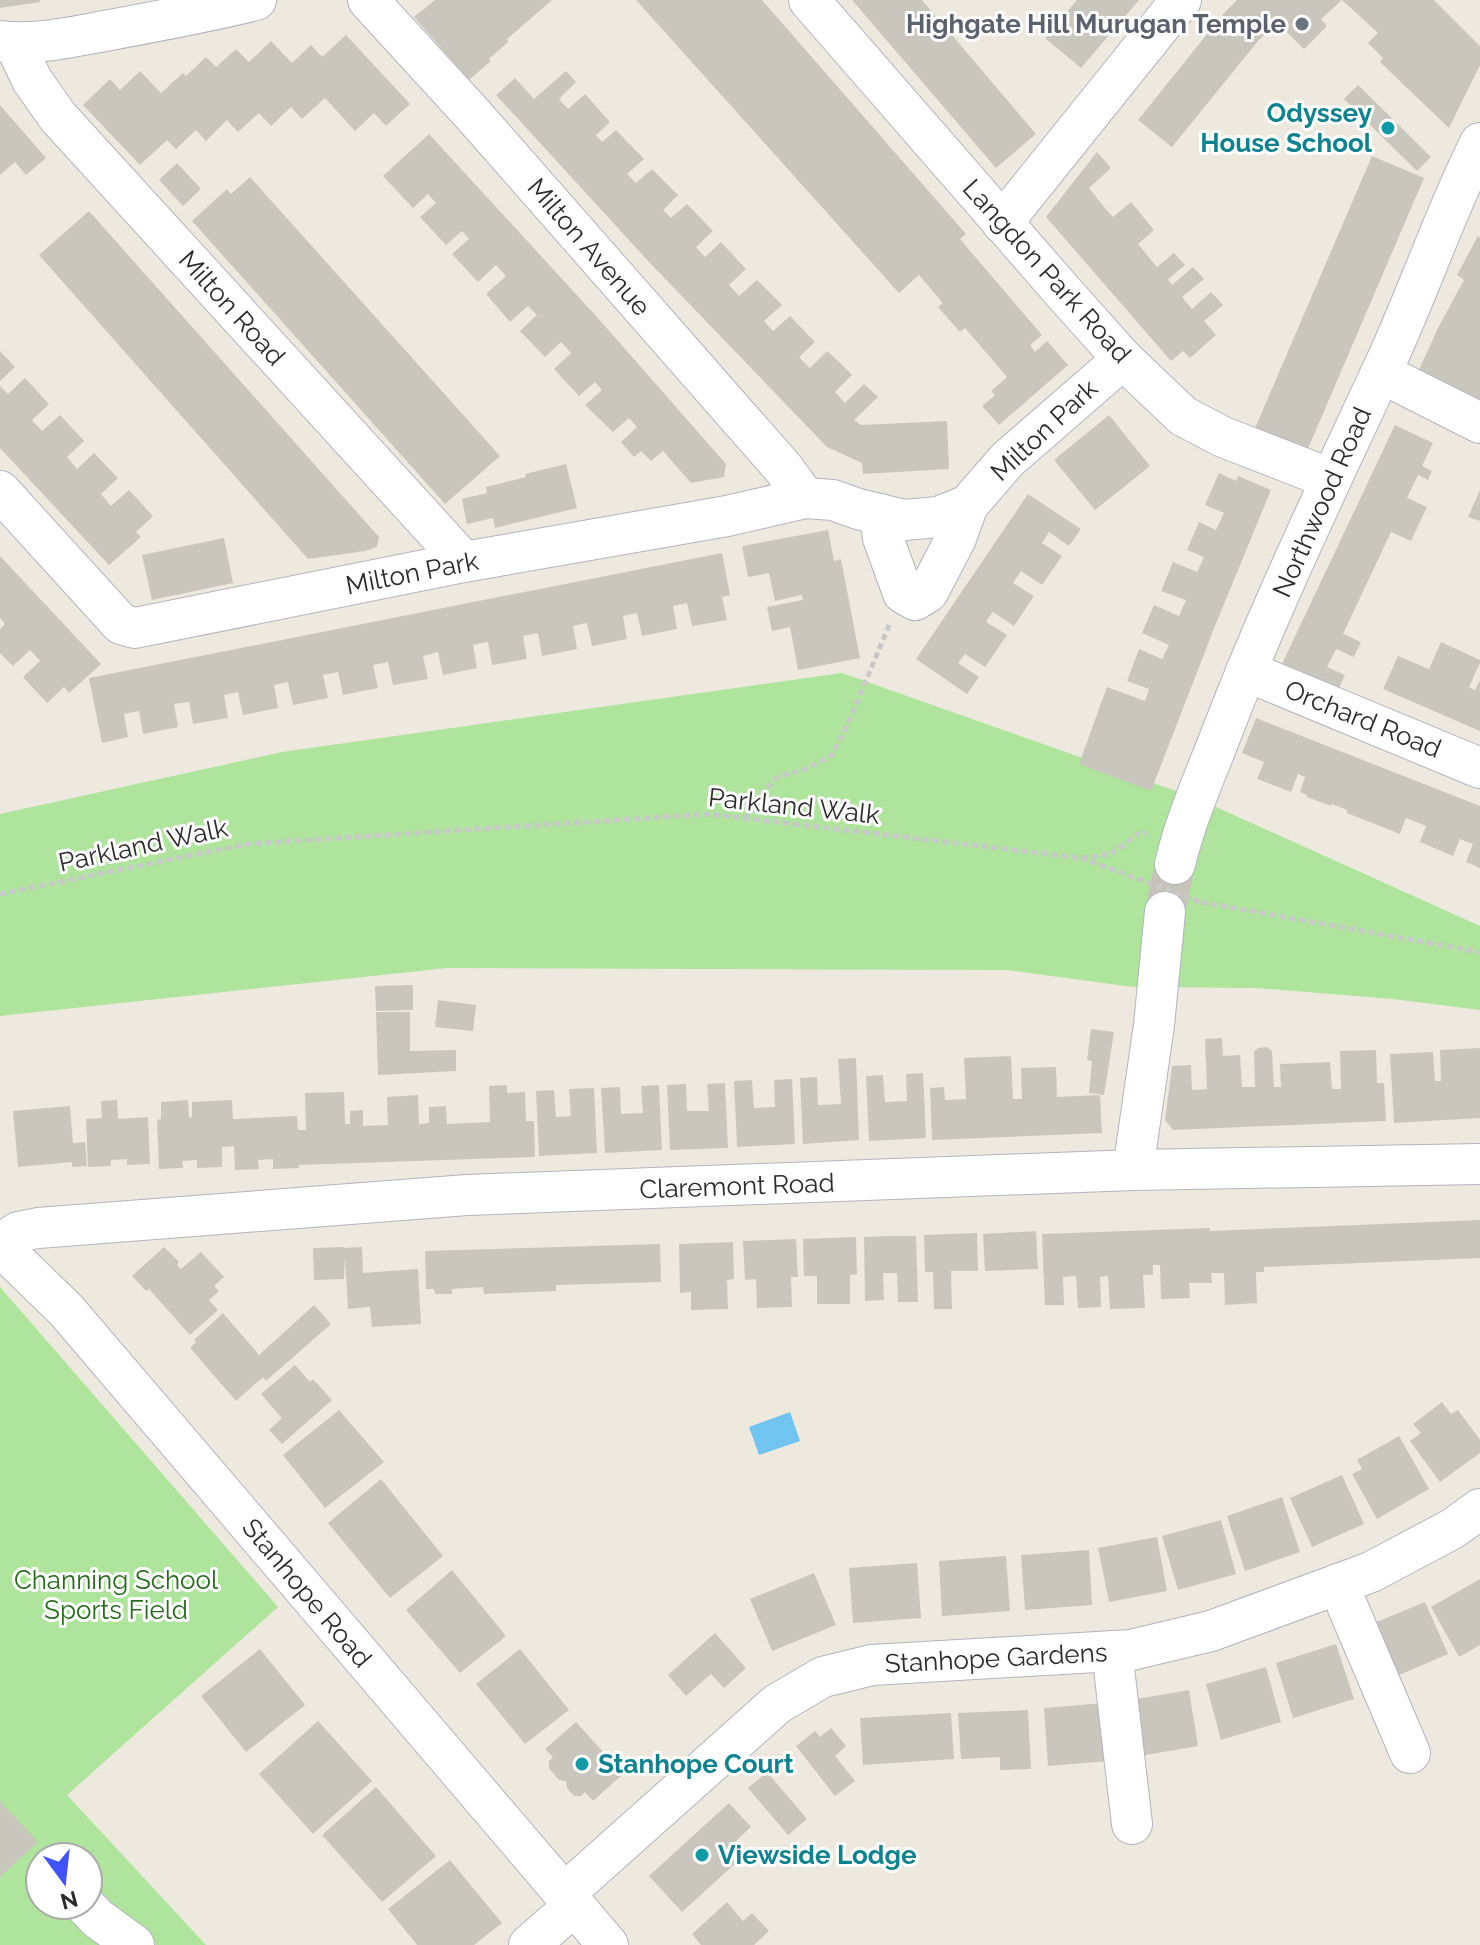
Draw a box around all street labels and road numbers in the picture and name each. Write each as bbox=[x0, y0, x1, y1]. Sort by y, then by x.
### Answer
street label: Milton Avenue bbox=[521, 172, 657, 322]
street label: Langdon Park Road bbox=[957, 173, 1137, 369]
street label: Milton Road bbox=[173, 245, 291, 371]
street label: Milton Park bbox=[985, 373, 1104, 487]
street label: Northwood Road bbox=[1267, 402, 1377, 602]
street label: Milton Park bbox=[343, 545, 481, 601]
street label: Orchard Road bbox=[1281, 674, 1445, 764]
street label: Parkland Walk bbox=[707, 782, 881, 830]
street label: Parkland Walk bbox=[56, 812, 231, 878]
street label: Claremont Road bbox=[639, 1168, 835, 1204]
street label: Stanhope Road bbox=[236, 1513, 378, 1673]
street label: Stanhope Gardens bbox=[884, 1637, 1108, 1679]

